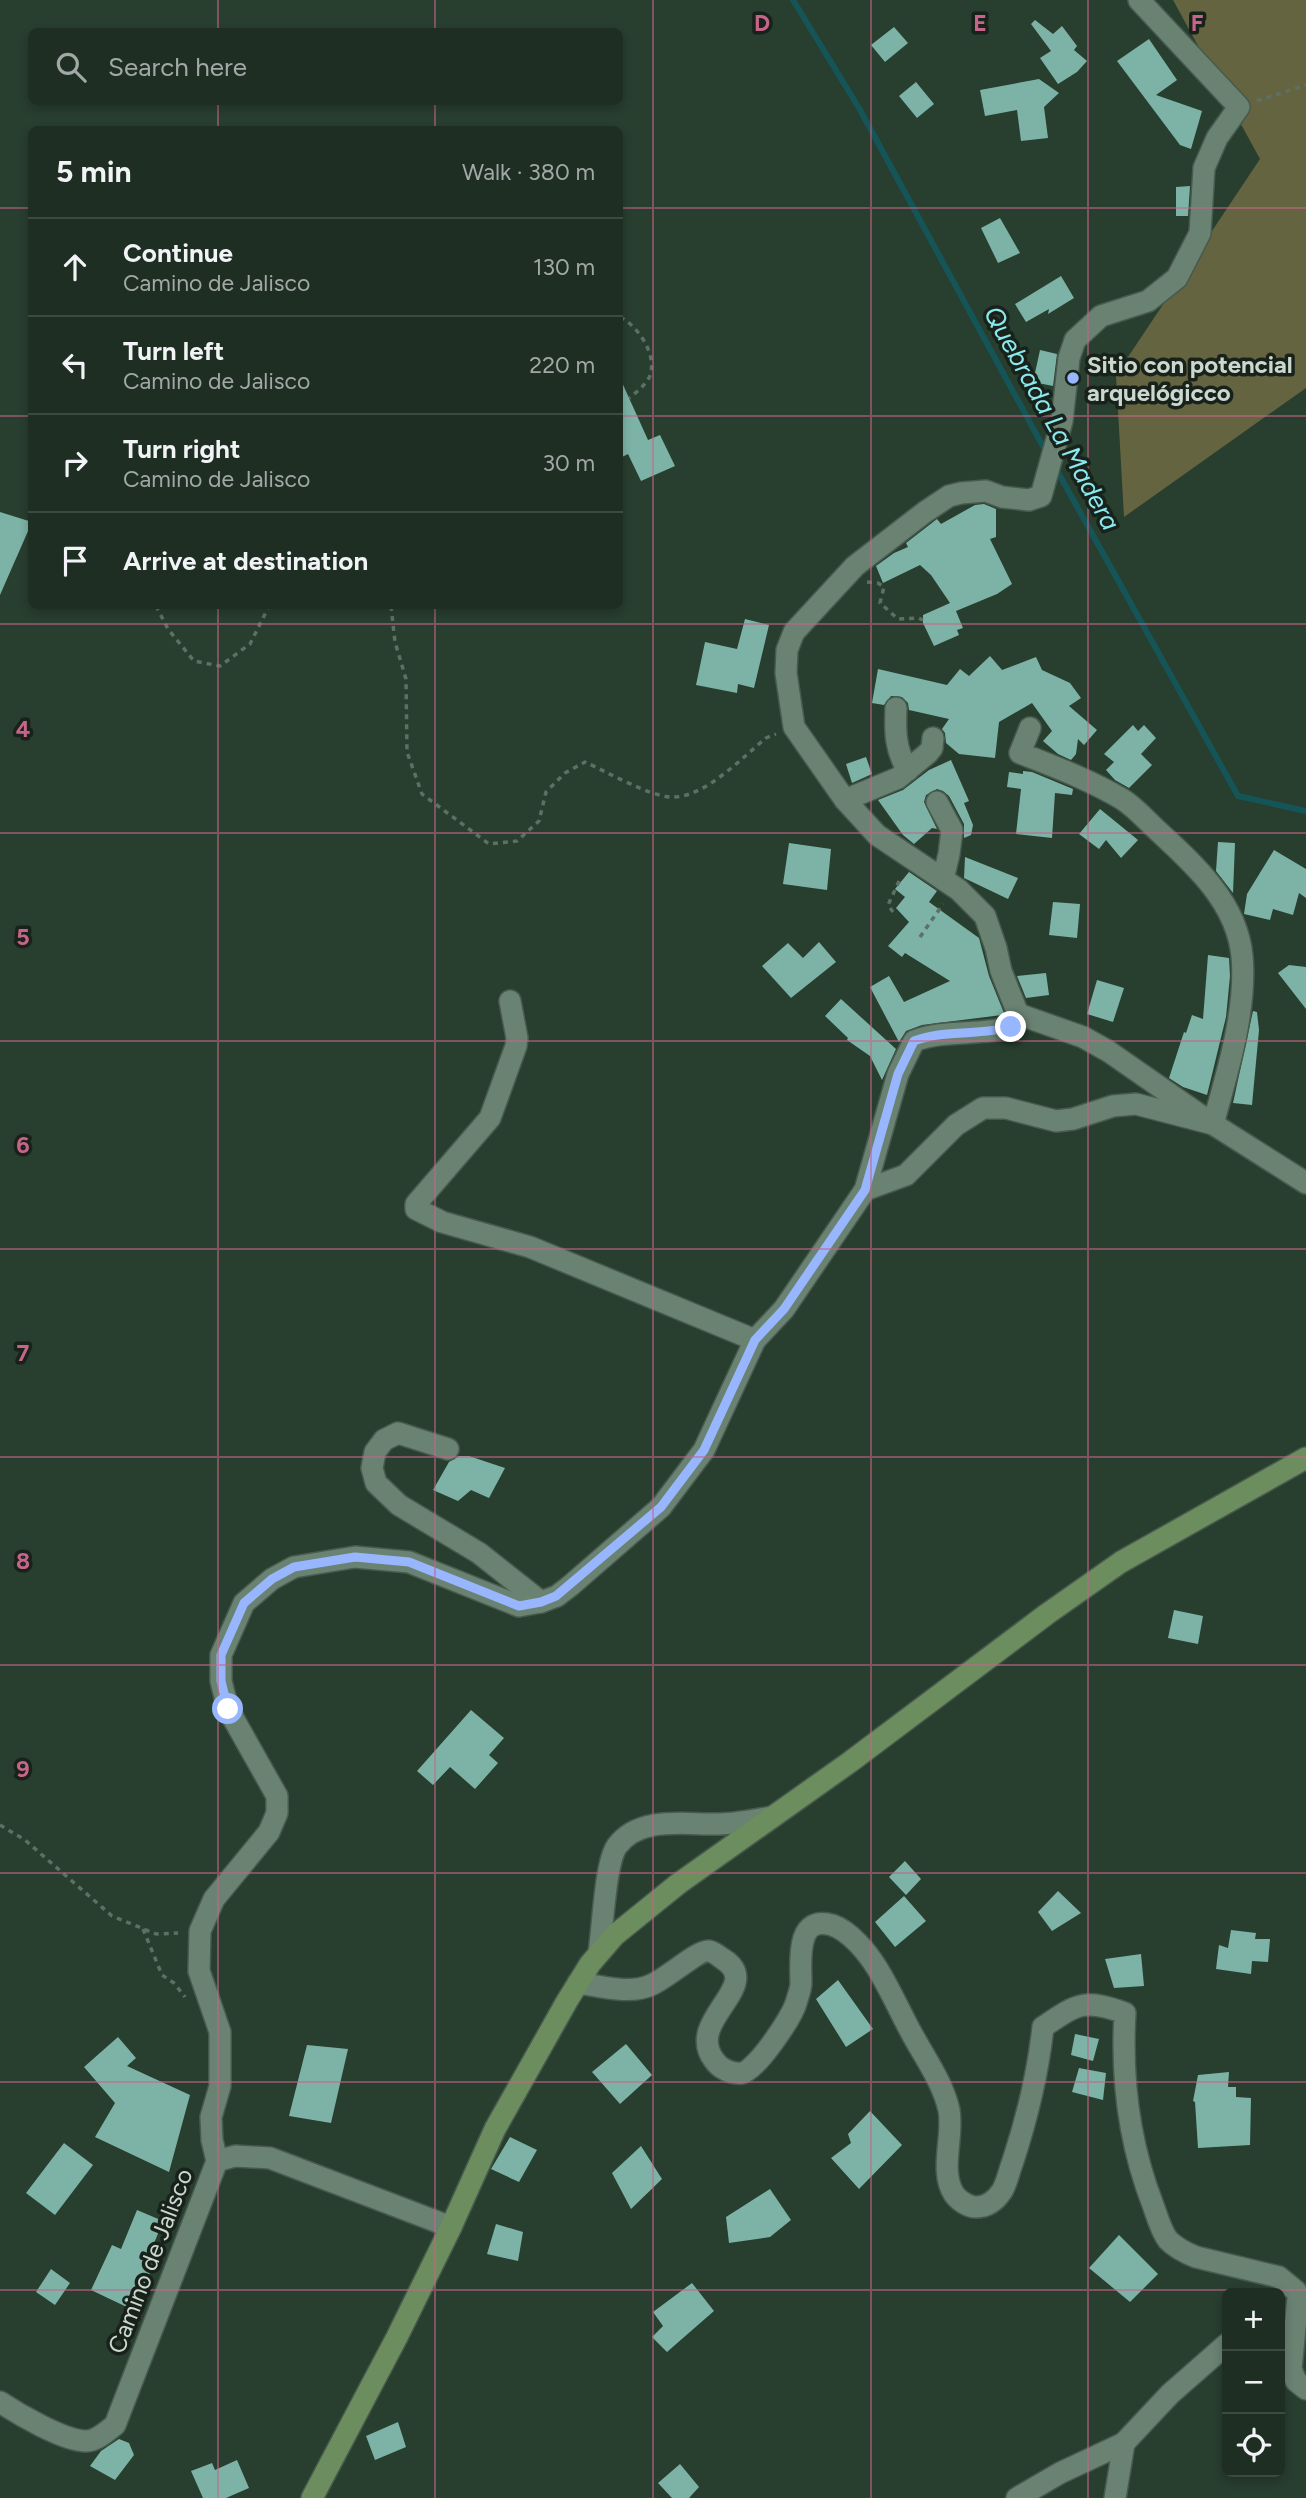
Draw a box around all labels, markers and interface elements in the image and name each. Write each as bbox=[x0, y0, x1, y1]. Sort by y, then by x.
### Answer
text: D bbox=[754, 9, 770, 37]
text: E bbox=[973, 9, 987, 37]
text: F bbox=[1191, 9, 1204, 37]
search box bbox=[28, 28, 623, 105]
icon: search bbox=[52, 48, 90, 86]
text: Search here bbox=[108, 51, 247, 83]
text: 5 min bbox=[56, 153, 132, 190]
text: Walk · 380 m bbox=[462, 158, 595, 186]
text: Continue bbox=[123, 237, 233, 269]
icon: ahead bbox=[56, 248, 94, 286]
text: 130 m bbox=[533, 253, 595, 281]
text: Camino de Jalisco bbox=[123, 269, 310, 297]
water label: Quebrada La Madera bbox=[977, 300, 1127, 536]
text: Turn left bbox=[123, 335, 224, 367]
icon: left bbox=[56, 346, 94, 384]
place label: Sitio con potencial arquelógicco bbox=[1087, 350, 1293, 407]
text: 220 m bbox=[529, 351, 595, 379]
text: Camino de Jalisco bbox=[123, 367, 310, 395]
marker: Sitio con potencial arquelógicco bbox=[1065, 370, 1081, 386]
text: Turn right bbox=[123, 433, 240, 465]
icon: right bbox=[56, 444, 94, 482]
text: 30 m bbox=[542, 449, 595, 477]
text: Camino de Jalisco bbox=[123, 465, 310, 493]
icon: arrive bbox=[56, 542, 94, 580]
text: Arrive at destination bbox=[123, 545, 368, 577]
text: 4 bbox=[16, 715, 30, 743]
text: 5 bbox=[16, 923, 30, 951]
route end bbox=[995, 1011, 1026, 1042]
text: 6 bbox=[16, 1131, 30, 1159]
text: 7 bbox=[17, 1339, 30, 1367]
text: 8 bbox=[16, 1547, 30, 1575]
route start bbox=[212, 1693, 243, 1724]
text: 9 bbox=[16, 1755, 30, 1783]
street label: Camino de Jalisco bbox=[101, 2165, 199, 2357]
map controls bbox=[1222, 2288, 1285, 2477]
button: + bbox=[1222, 2288, 1285, 2351]
button: − bbox=[1222, 2351, 1285, 2414]
button: locate bbox=[1222, 2414, 1285, 2477]

